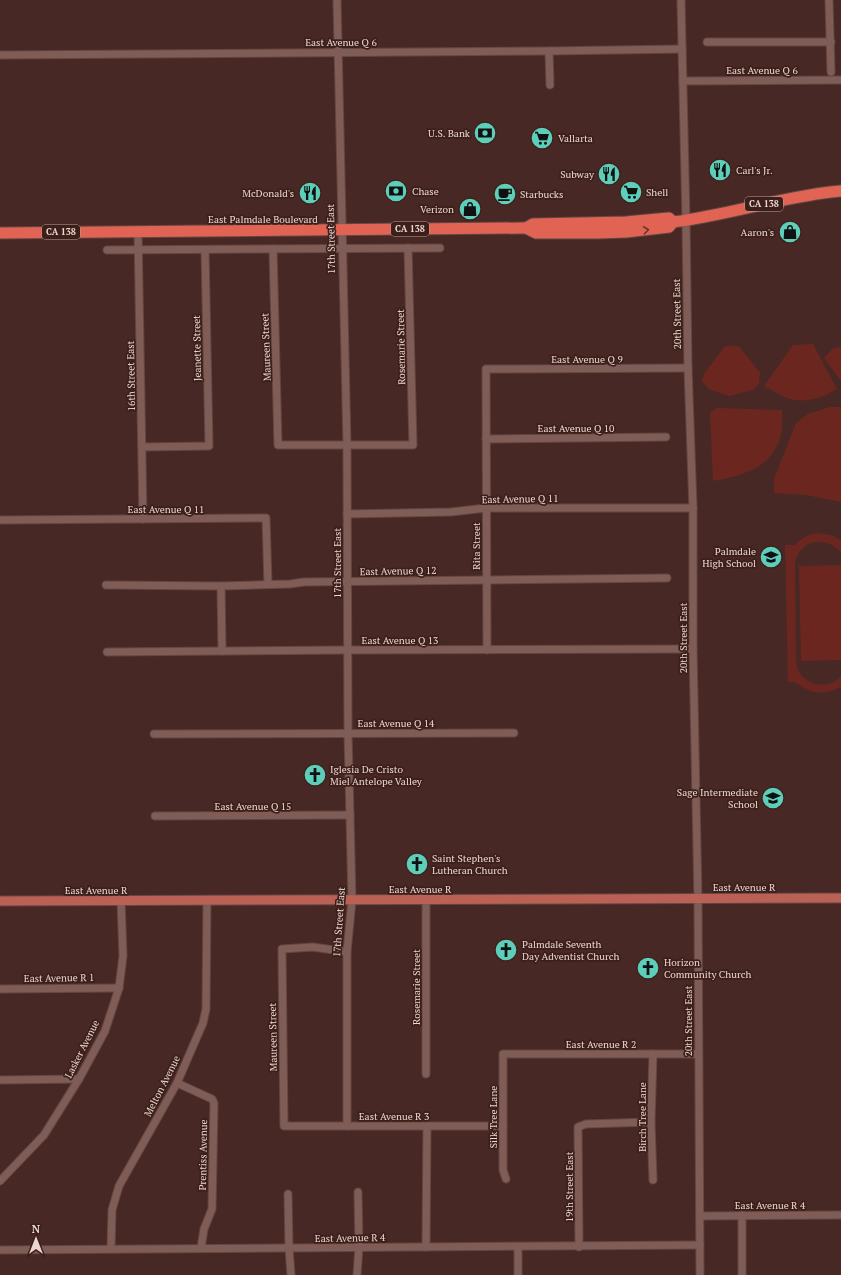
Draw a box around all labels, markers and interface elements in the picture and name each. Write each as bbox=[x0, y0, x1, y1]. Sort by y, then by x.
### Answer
street label: East Avenue Q 6 bbox=[305, 36, 377, 49]
street label: East Avenue Q 6 bbox=[726, 64, 798, 77]
bank icon: U.S. Bank bbox=[472, 120, 498, 146]
supermarket icon: Vallarta bbox=[529, 125, 555, 151]
place label: U.S. Bank bbox=[428, 127, 471, 140]
place label: Vallarta bbox=[558, 132, 593, 145]
restaurant icon: Carl's Jr. bbox=[707, 157, 733, 183]
restaurant icon: Subway bbox=[596, 161, 622, 187]
place label: Carl's Jr. bbox=[736, 164, 773, 177]
place label: Subway bbox=[560, 168, 595, 181]
bank icon: Chase bbox=[383, 178, 409, 204]
supermarket icon: Shell bbox=[618, 179, 644, 205]
restaurant icon: McDonald's bbox=[297, 180, 323, 206]
cafe icon: Starbucks bbox=[492, 181, 518, 207]
place label: Chase bbox=[412, 185, 439, 198]
place label: Shell bbox=[646, 186, 668, 199]
place label: McDonald's bbox=[242, 187, 294, 200]
place label: Starbucks bbox=[520, 188, 563, 201]
shop icon: Verizon bbox=[457, 196, 483, 222]
road number: CA 138 bbox=[745, 197, 783, 211]
street label: 17th Street East bbox=[324, 203, 338, 274]
place label: Verizon bbox=[420, 203, 454, 216]
street label: East Palmdale Boulevard bbox=[208, 213, 318, 226]
shop icon: Aaron's bbox=[777, 219, 803, 245]
road number: CA 138 bbox=[391, 222, 429, 236]
road number: CA 138 bbox=[42, 225, 80, 239]
one-way arrow bbox=[643, 226, 649, 235]
place label: Aaron's bbox=[741, 226, 774, 239]
street label: 20th Street East bbox=[670, 278, 684, 349]
street label: Rosemarie Street bbox=[394, 309, 408, 385]
street label: Maureen Street bbox=[258, 312, 274, 381]
street label: Jeanette Street bbox=[190, 315, 204, 381]
street label: 16th Street East bbox=[124, 340, 138, 411]
street label: East Avenue Q 9 bbox=[551, 353, 623, 366]
street label: East Avenue Q 10 bbox=[538, 422, 614, 435]
street label: East Avenue Q 11 bbox=[481, 492, 559, 506]
street label: East Avenue Q 11 bbox=[128, 503, 204, 516]
street label: Rita Street bbox=[470, 522, 483, 570]
street label: 17th Street East bbox=[331, 528, 344, 598]
school or university icon: Palmdale High School bbox=[758, 544, 784, 570]
place label: Palmdale High School bbox=[702, 545, 756, 570]
street label: East Avenue Q 12 bbox=[359, 564, 437, 578]
street label: 20th Street East bbox=[677, 602, 690, 673]
street label: East Avenue Q 13 bbox=[362, 634, 438, 647]
street label: East Avenue Q 14 bbox=[358, 717, 435, 730]
church icon: Iglesia De Cristo Miel Antelope Valley bbox=[302, 762, 328, 788]
place label: Iglesia De Cristo Miel Antelope Valley bbox=[330, 763, 423, 788]
school or university icon: Sage Intermediate School bbox=[760, 785, 786, 811]
place label: Sage Intermediate School bbox=[677, 786, 758, 811]
street label: East Avenue Q 15 bbox=[215, 800, 291, 813]
church icon: Saint Stephen's Lutheran Church bbox=[404, 851, 430, 877]
place label: Saint Stephen's Lutheran Church bbox=[432, 852, 508, 877]
street label: East Avenue R bbox=[713, 881, 776, 894]
street label: East Avenue R bbox=[389, 883, 452, 896]
street label: East Avenue R bbox=[65, 884, 128, 897]
street label: 17th Street East bbox=[330, 886, 348, 958]
church icon: Palmdale Seventh Day Adventist Church bbox=[493, 937, 519, 963]
place label: Palmdale Seventh Day Adventist Church bbox=[522, 938, 619, 963]
street label: Rosemarie Street bbox=[410, 949, 423, 1025]
church icon: Horizon Community Church bbox=[635, 955, 661, 981]
place label: Horizon Community Church bbox=[664, 956, 751, 981]
street label: East Avenue R 1 bbox=[24, 971, 94, 985]
street label: 20th Street East bbox=[682, 985, 695, 1056]
street label: Maureen Street bbox=[266, 1002, 280, 1071]
street label: Lasker Avenue bbox=[62, 1018, 102, 1080]
street label: East Avenue R 2 bbox=[566, 1038, 636, 1051]
street label: Melton Avenue bbox=[141, 1053, 183, 1119]
street label: Birch Tree Lane bbox=[636, 1082, 649, 1152]
street label: Silk Tree Lane bbox=[487, 1086, 500, 1148]
street label: East Avenue R 3 bbox=[359, 1110, 429, 1123]
street label: Prentiss Avenue bbox=[196, 1119, 210, 1191]
street label: 19th Street East bbox=[563, 1151, 576, 1222]
street label: East Avenue R 4 bbox=[735, 1199, 806, 1212]
north arrow bbox=[16, 1219, 56, 1259]
text: N bbox=[32, 1222, 41, 1236]
street label: East Avenue R 4 bbox=[315, 1231, 386, 1245]

